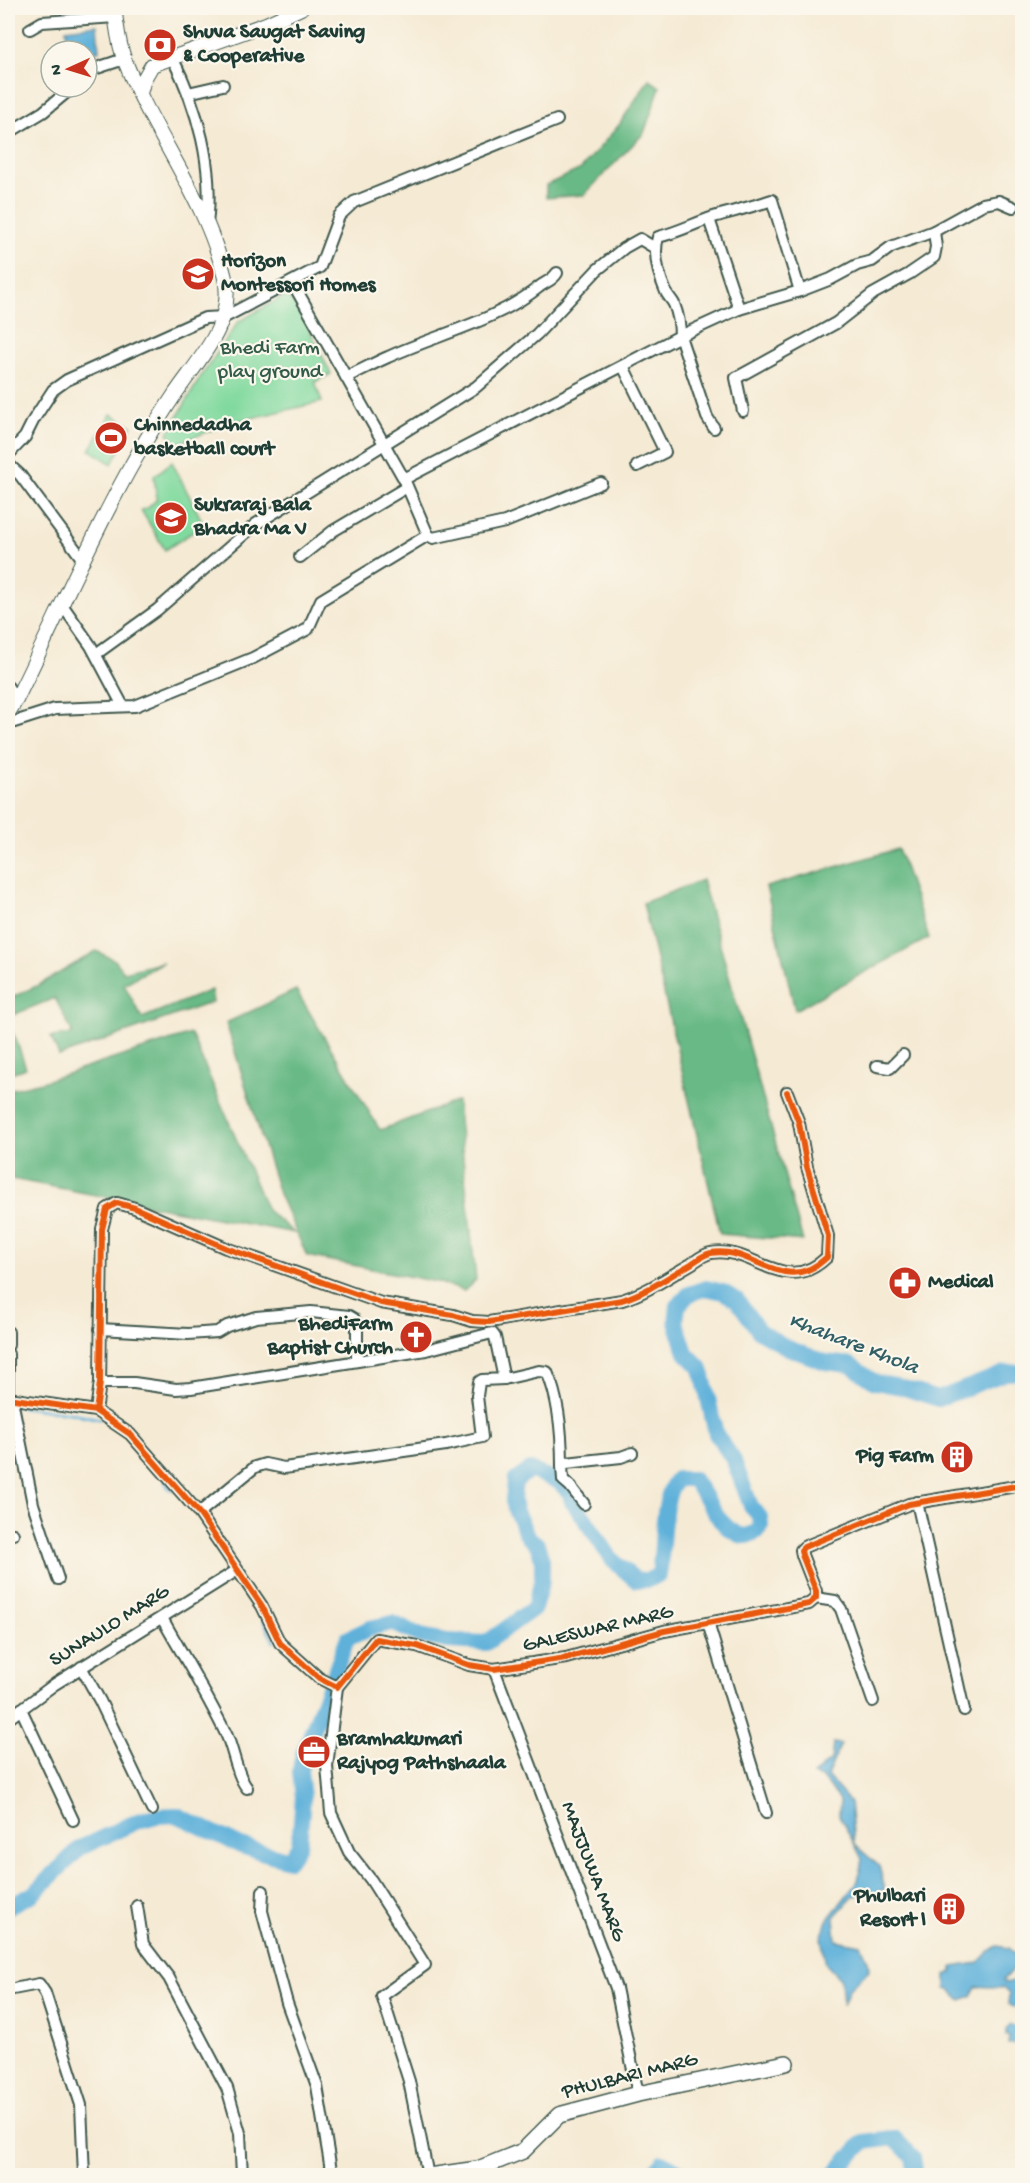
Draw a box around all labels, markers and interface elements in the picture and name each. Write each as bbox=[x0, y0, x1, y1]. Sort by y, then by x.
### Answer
place label: Shuva Saugat Saving & Cooperative bbox=[183, 21, 365, 70]
bank icon: Shuva Saugat Saving & Cooperative bbox=[142, 27, 178, 63]
north arrow bbox=[39, 39, 99, 99]
text: N bbox=[48, 63, 67, 76]
place label: Horizon Montessori Homes bbox=[221, 250, 377, 299]
school or university icon: Horizon Montessori Homes bbox=[180, 256, 216, 292]
park label: Bhedi Farm play ground bbox=[217, 337, 324, 386]
place label: Chinnedadha basketball court bbox=[133, 414, 277, 463]
sports icon: Chinnedadha basketball court bbox=[93, 420, 129, 456]
place label: Sukraraj Bala Bhadra Ma V bbox=[193, 494, 312, 543]
school or university icon: Sukraraj Bala Bhadra Ma V bbox=[153, 500, 189, 536]
pharmacy icon: Medical bbox=[887, 1265, 923, 1301]
place label: Medical bbox=[928, 1271, 994, 1296]
water label: Khahare Khola bbox=[784, 1308, 923, 1382]
place label: BhediFarm Baptist Church bbox=[267, 1313, 394, 1362]
church icon: BhediFarm Baptist Church bbox=[398, 1319, 434, 1355]
building icon: Pig Farm bbox=[939, 1439, 975, 1475]
place label: Pig Farm bbox=[855, 1445, 934, 1470]
street label: SUNAULO MARG bbox=[45, 1580, 175, 1674]
street label: GALESWAR MARG bbox=[520, 1600, 676, 1659]
place label: Bramhakumari Rajyog Pathshaala bbox=[336, 1728, 507, 1777]
office icon: Bramhakumari Rajyog Pathshaala bbox=[296, 1734, 332, 1770]
street label: MAJJUWA MARG bbox=[554, 1799, 630, 1946]
place label: Phulbari Resort l bbox=[853, 1885, 926, 1934]
building icon: Phulbari Resort l bbox=[931, 1891, 967, 1927]
street label: PHULBARI MARG bbox=[559, 2048, 701, 2106]

